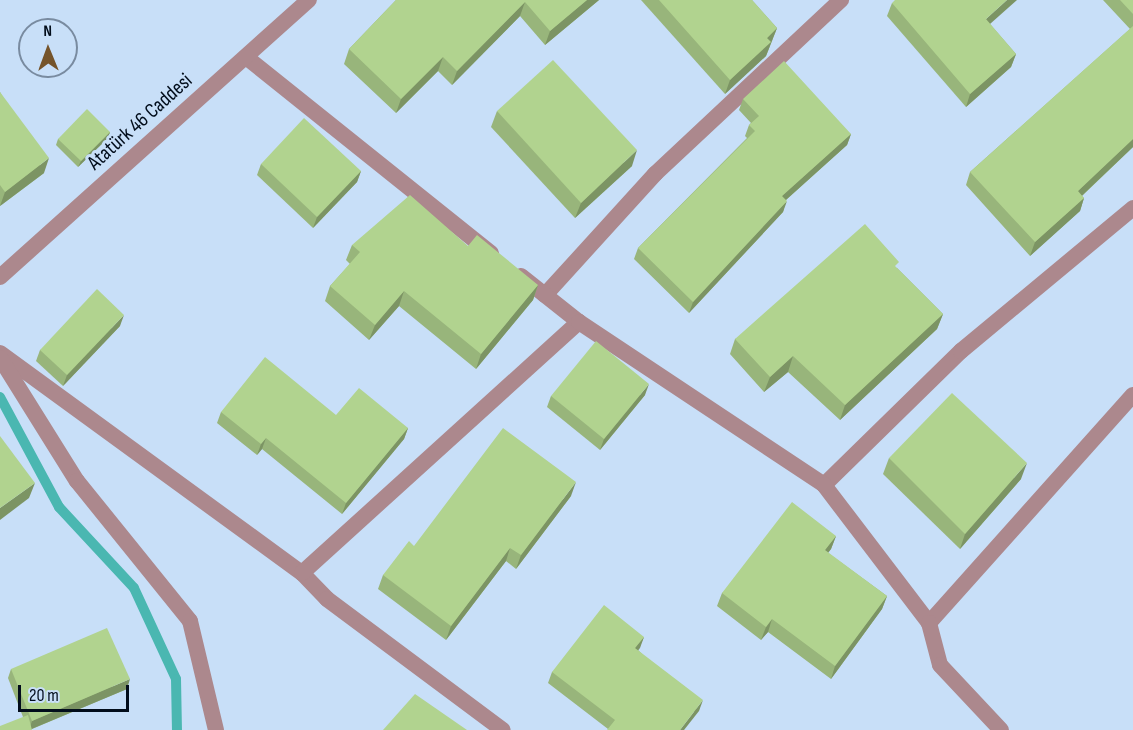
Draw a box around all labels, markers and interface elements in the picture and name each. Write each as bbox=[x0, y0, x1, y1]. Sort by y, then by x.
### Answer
north arrow bbox=[18, 18, 78, 78]
text: N bbox=[43, 22, 52, 41]
street label: Atatürk 46 Caddesi bbox=[82, 68, 198, 176]
scale bar bbox=[21, 673, 132, 711]
text: 20 m bbox=[29, 685, 59, 706]

